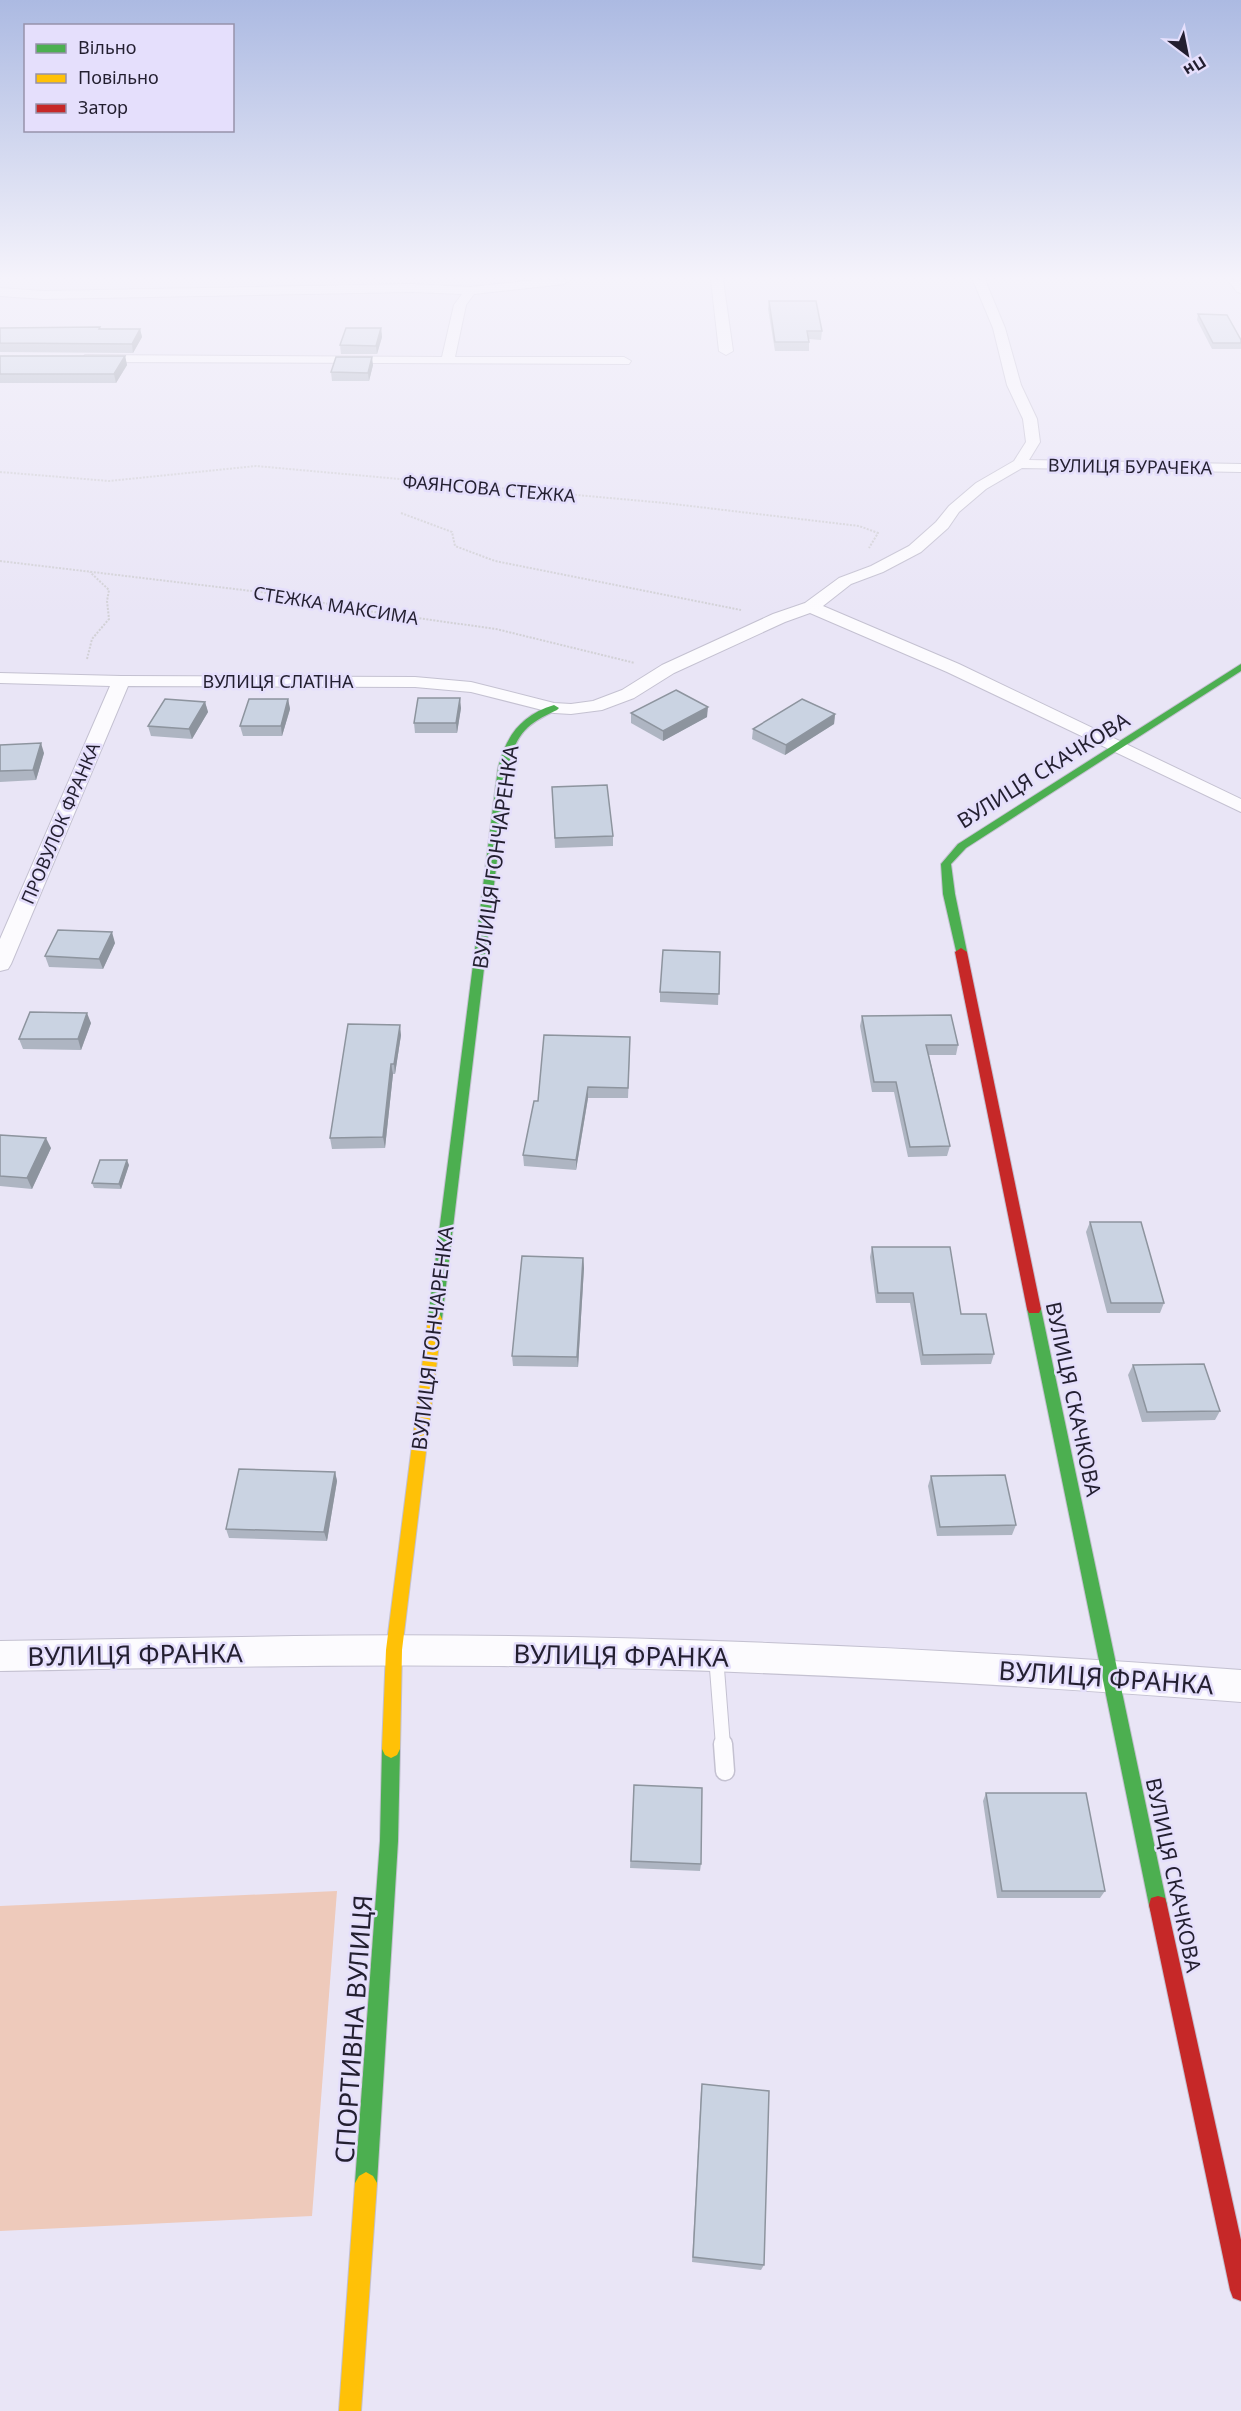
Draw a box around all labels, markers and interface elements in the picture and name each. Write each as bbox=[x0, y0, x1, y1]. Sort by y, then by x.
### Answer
legend bbox=[24, 24, 234, 132]
north arrow bbox=[1157, 24, 1217, 84]
text: Вільно bbox=[78, 35, 136, 59]
text: Пн bbox=[1179, 51, 1210, 82]
text: Повільно bbox=[78, 65, 159, 89]
text: Затор bbox=[78, 95, 128, 119]
street label: ВУЛИЦЯ БУРАЧЕКА bbox=[1048, 453, 1213, 479]
street label: ФАЯНСОВА СТЕЖКА bbox=[401, 468, 577, 508]
street label: СТЕЖКА МАКСИМА bbox=[252, 580, 421, 630]
street label: ВУЛИЦЯ СЛАТІНА bbox=[202, 669, 354, 693]
street label: ВУЛИЦЯ СКАЧКОВА bbox=[952, 705, 1135, 834]
street label: ПРОВУЛОК ФРАНКА bbox=[15, 738, 105, 908]
street label: ВУЛИЦЯ ГОНЧАРЕНКА bbox=[465, 743, 525, 971]
street label: ВУЛИЦЯ ГОНЧАРЕНКА bbox=[404, 1224, 460, 1452]
street label: ВУЛИЦЯ СКАЧКОВА bbox=[1040, 1299, 1108, 1499]
street label: ВУЛИЦЯ ФРАНКА bbox=[27, 1634, 243, 1674]
street label: ВУЛИЦЯ ФРАНКА bbox=[513, 1635, 729, 1675]
street label: ВУЛИЦЯ ФРАНКА bbox=[997, 1652, 1215, 1702]
street label: ВУЛИЦЯ СКАЧКОВА bbox=[1140, 1775, 1208, 1975]
street label: СПОРТИВНА ВУЛИЦЯ bbox=[326, 1894, 380, 2164]

